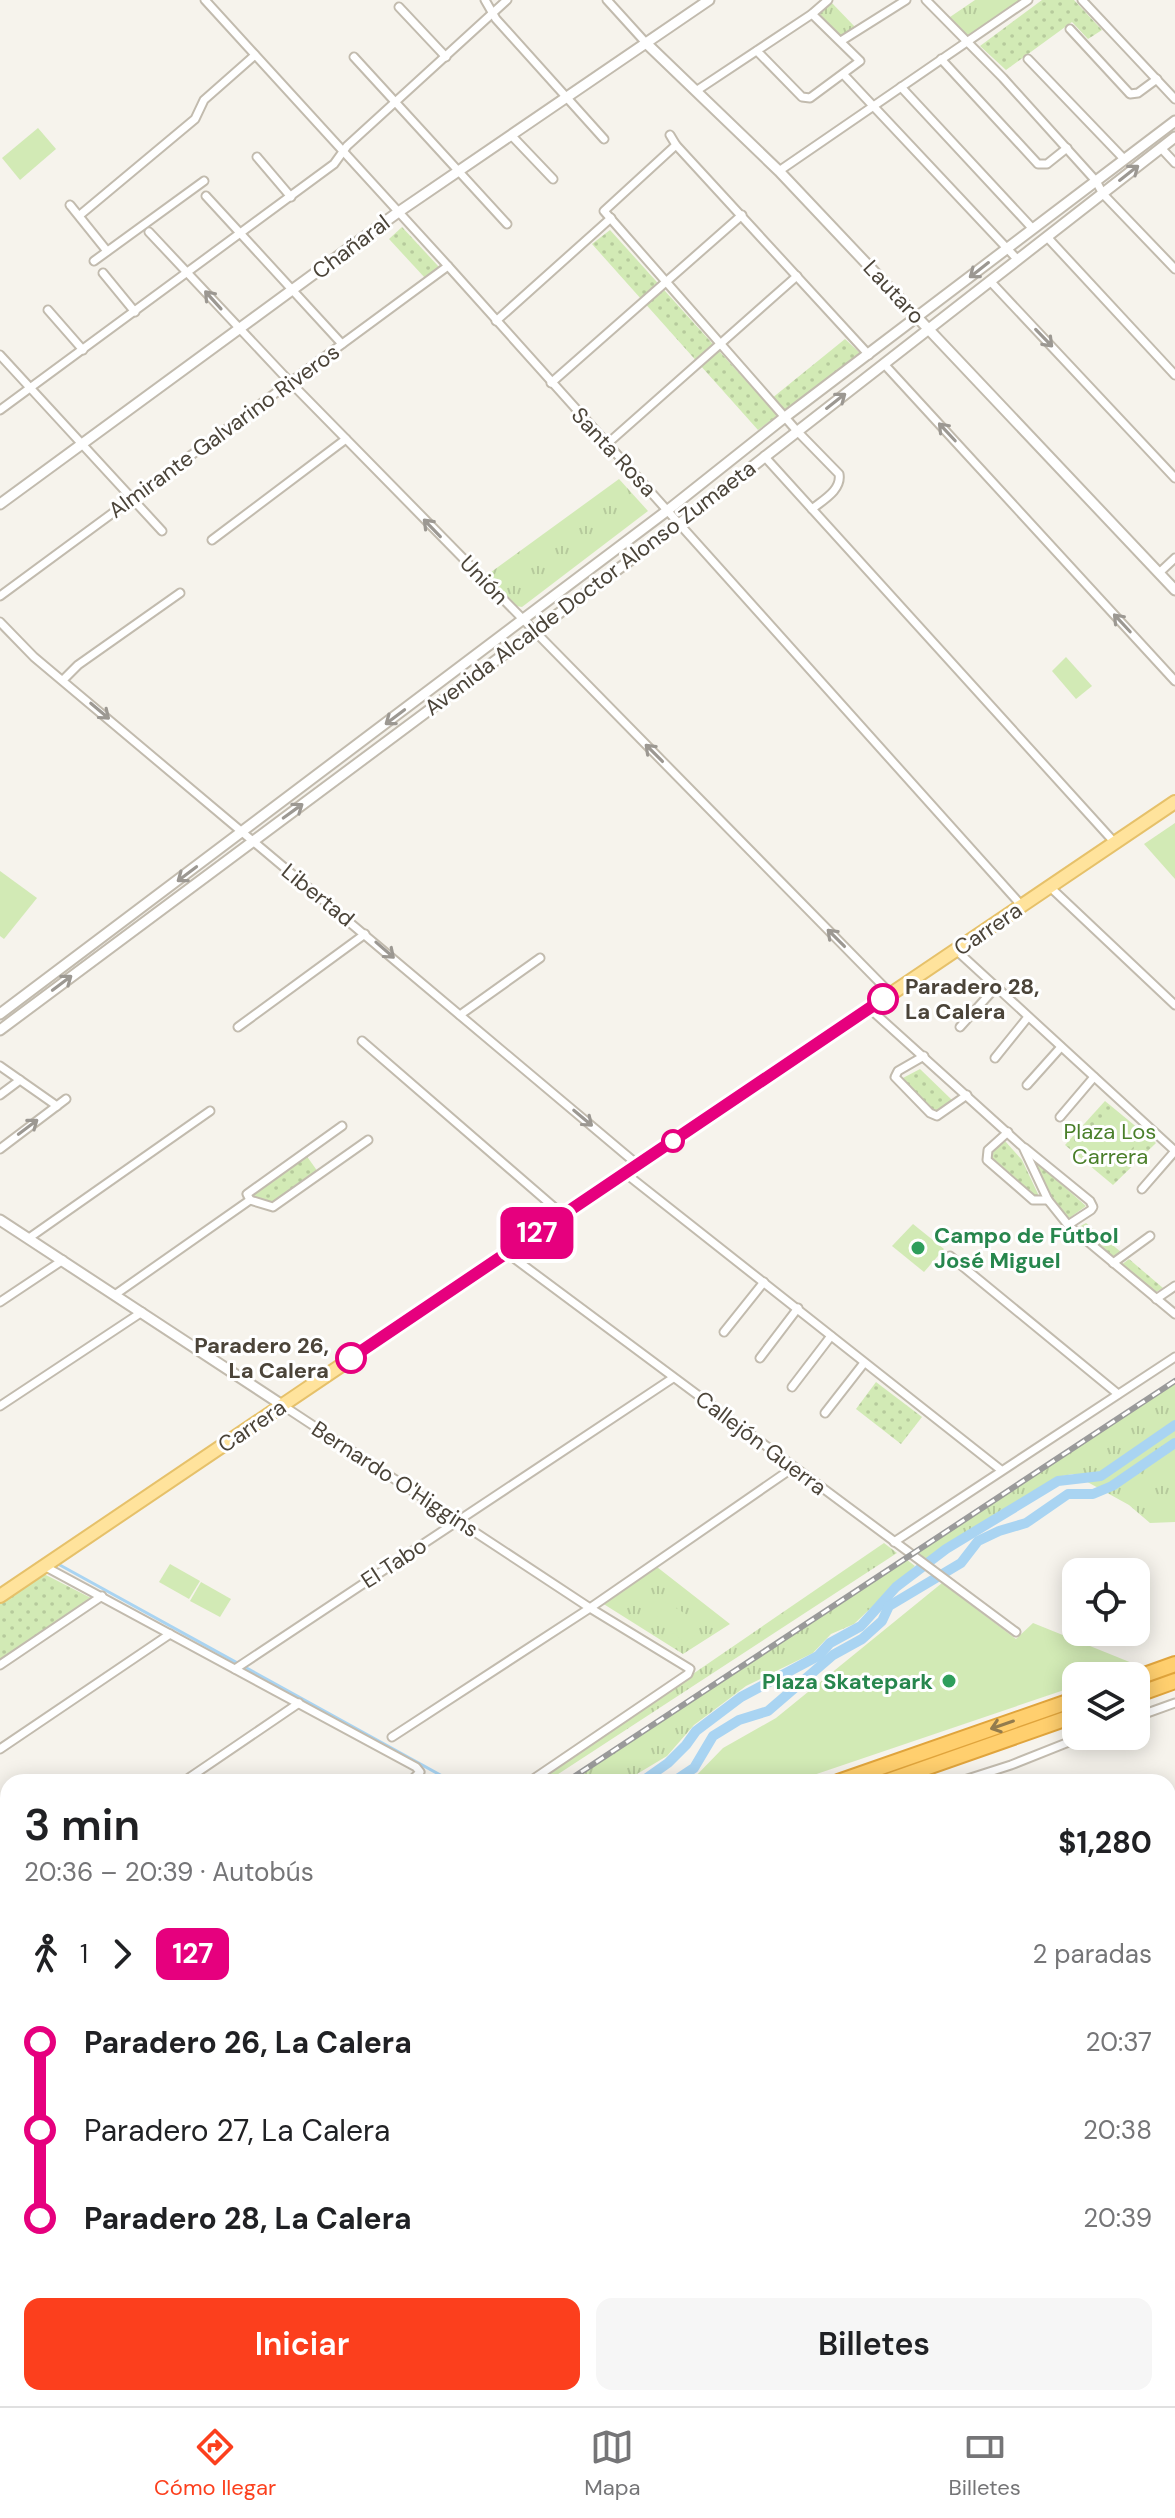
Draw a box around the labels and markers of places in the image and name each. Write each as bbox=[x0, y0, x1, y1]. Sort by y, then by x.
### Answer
place label: Paradero 28, La Calera bbox=[905, 972, 1040, 1026]
marker: Paradero 28, La Calera bbox=[868, 984, 898, 1014]
unlabelled marker bbox=[662, 1130, 684, 1152]
place label: Campo de Fútbol José Miguel bbox=[934, 1221, 1119, 1275]
marker: Campo de Fútbol José Miguel bbox=[909, 1239, 927, 1257]
place label: Paradero 26, La Calera bbox=[194, 1331, 329, 1385]
marker: Paradero 26, La Calera bbox=[336, 1343, 366, 1373]
place label: Plaza Skatepark bbox=[762, 1667, 933, 1696]
marker: Plaza Skatepark bbox=[940, 1672, 958, 1690]

